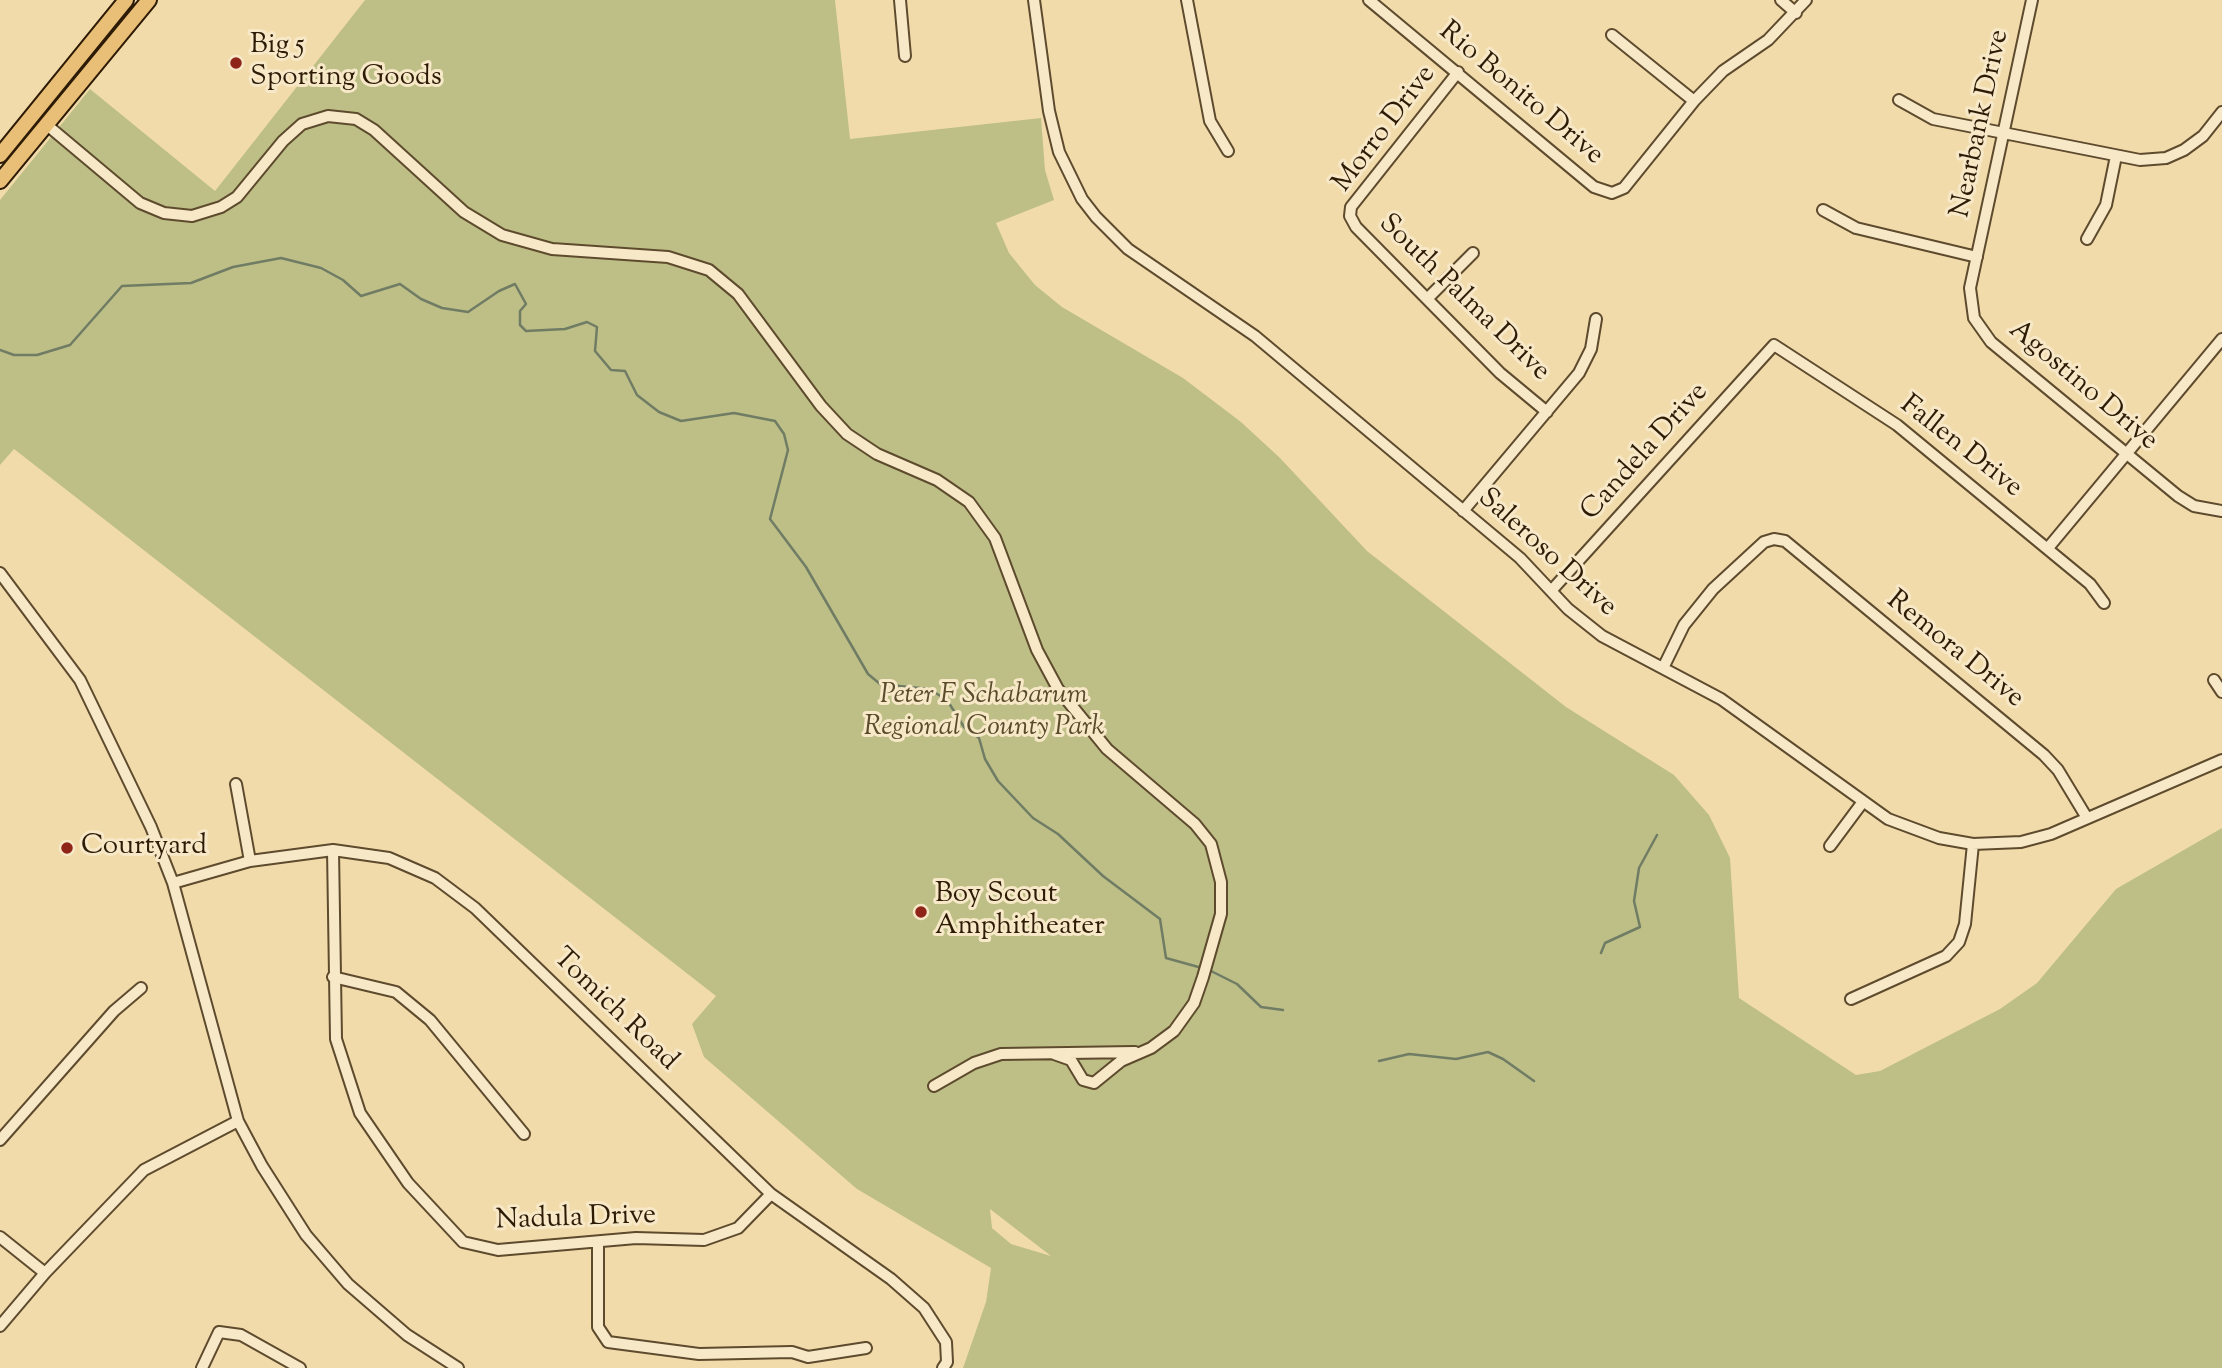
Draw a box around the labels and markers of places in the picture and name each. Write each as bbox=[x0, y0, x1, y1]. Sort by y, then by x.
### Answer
place label: Big 5 Sporting Goods bbox=[250, 30, 442, 96]
marker: Big 5 Sporting Goods bbox=[228, 55, 244, 71]
place label: Courtyard bbox=[81, 831, 207, 865]
marker: Courtyard bbox=[59, 840, 75, 856]
place label: Boy Scout Amphitheater bbox=[935, 879, 1105, 945]
marker: Boy Scout Amphitheater bbox=[913, 904, 929, 920]

